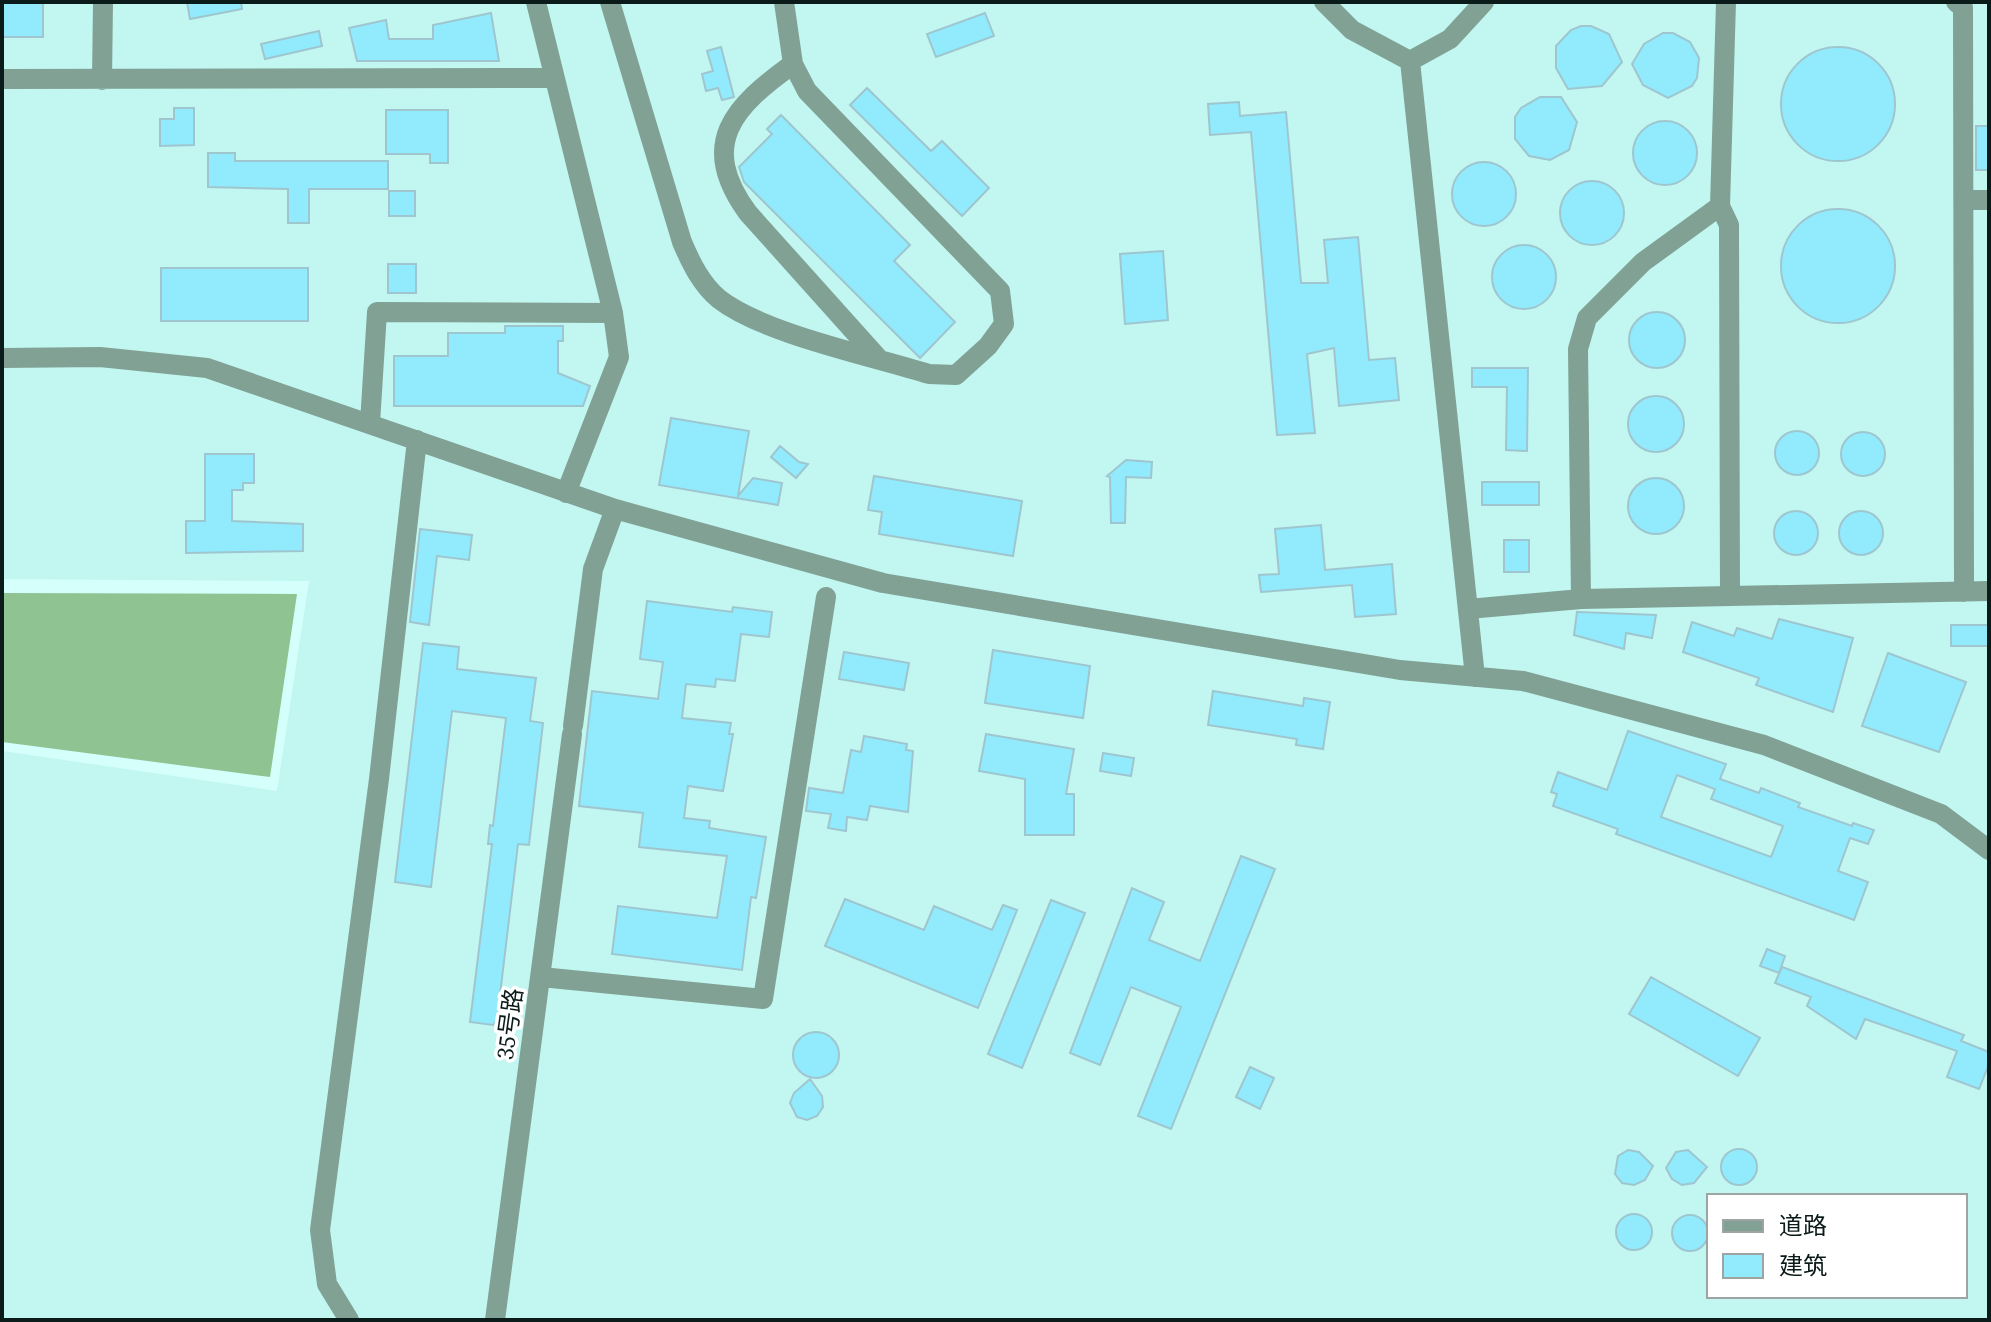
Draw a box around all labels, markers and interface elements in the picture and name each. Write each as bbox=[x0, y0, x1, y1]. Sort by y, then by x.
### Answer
street label: 35号路 bbox=[488, 986, 530, 1062]
legend bbox=[1707, 1194, 1967, 1298]
text: 道路 bbox=[1779, 1209, 1827, 1242]
text: 建筑 bbox=[1779, 1249, 1827, 1282]

